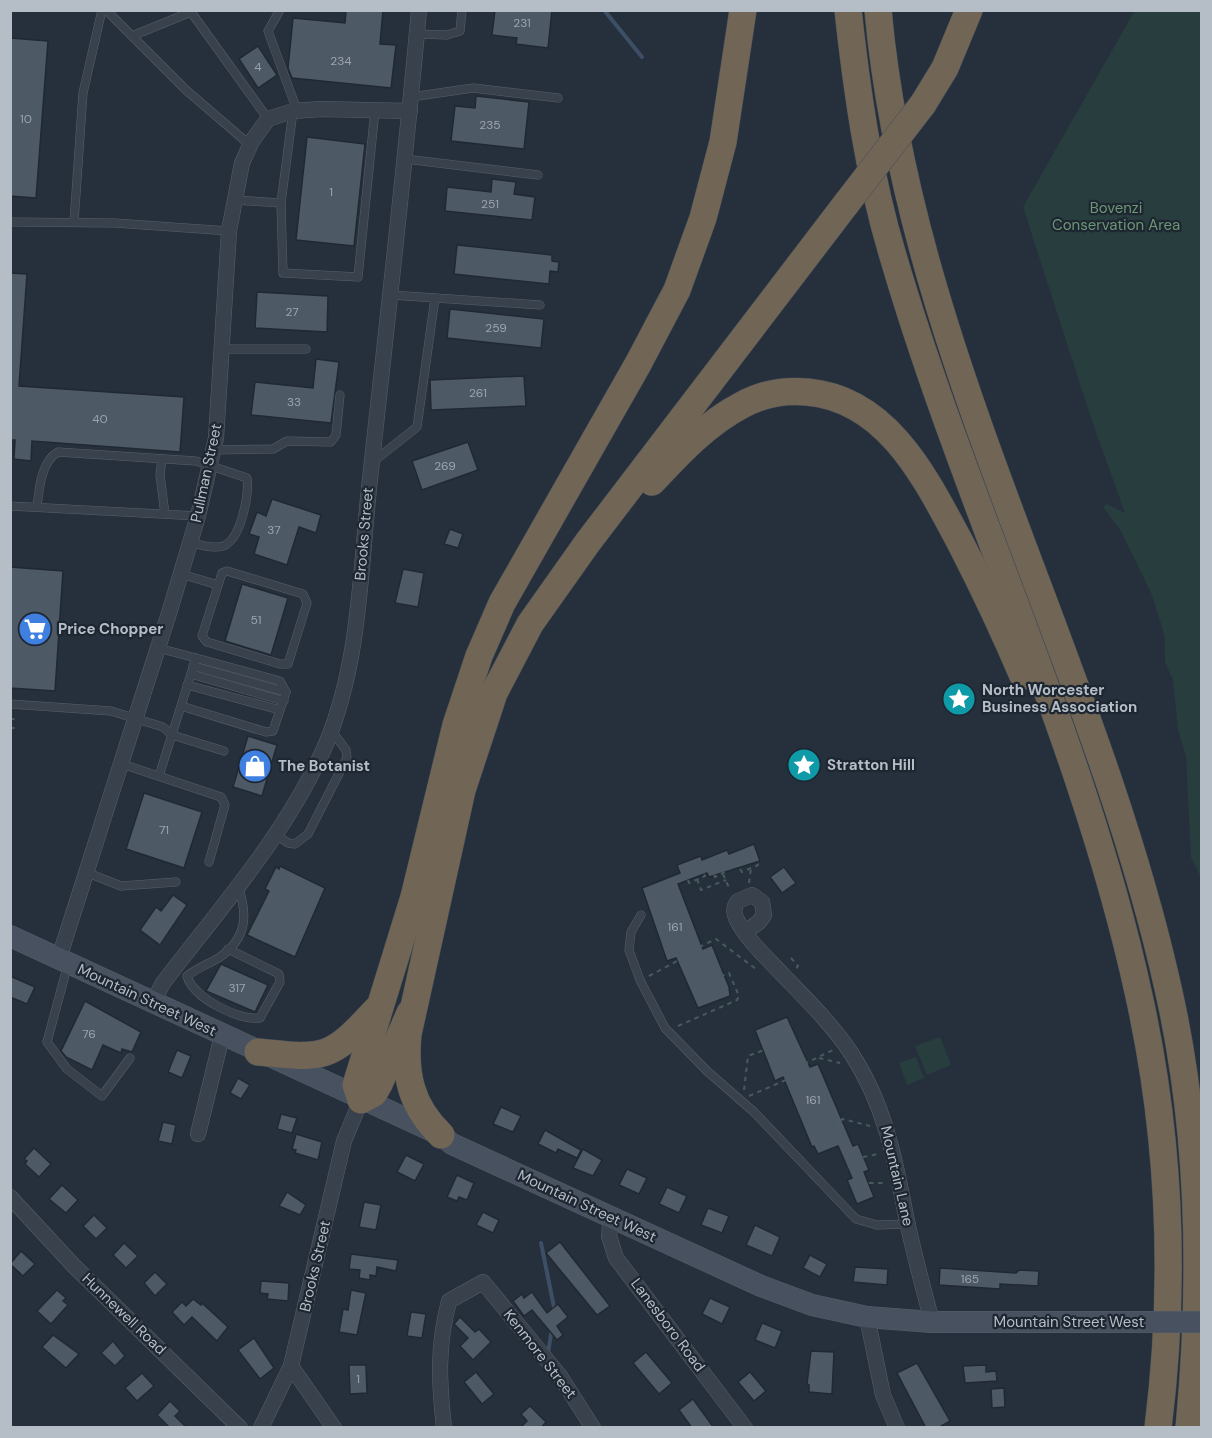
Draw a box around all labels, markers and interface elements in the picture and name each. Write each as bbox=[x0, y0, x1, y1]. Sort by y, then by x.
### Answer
house number: 231 bbox=[513, 15, 531, 31]
house number: 234 bbox=[330, 53, 352, 69]
house number: 4 bbox=[254, 59, 262, 75]
house number: 10 bbox=[20, 111, 32, 127]
house number: 235 bbox=[479, 117, 501, 133]
house number: 1 bbox=[329, 184, 333, 200]
house number: 251 bbox=[481, 196, 499, 212]
park label: Bovenzi Conservation Area bbox=[1052, 198, 1180, 235]
house number: 27 bbox=[285, 304, 299, 320]
house number: 259 bbox=[485, 320, 507, 336]
house number: 261 bbox=[469, 385, 487, 401]
house number: 33 bbox=[287, 394, 301, 410]
house number: 40 bbox=[92, 411, 108, 427]
street label: Pullman Street bbox=[186, 422, 226, 524]
house number: 269 bbox=[434, 458, 456, 474]
street label: Brooks Street bbox=[350, 487, 378, 581]
house number: 37 bbox=[267, 522, 281, 538]
supermarket icon: Price Chopper bbox=[17, 611, 53, 647]
house number: 51 bbox=[250, 612, 262, 628]
place label: Price Chopper bbox=[58, 619, 163, 639]
place label: North Worcester Business Association bbox=[982, 680, 1137, 717]
place icon: North Worcester Business Association bbox=[941, 681, 977, 717]
place icon: Stratton Hill bbox=[786, 747, 822, 783]
shop icon: The Botanist bbox=[237, 748, 273, 784]
place label: Stratton Hill bbox=[827, 755, 915, 775]
place label: The Botanist bbox=[278, 756, 370, 776]
house number: 71 bbox=[159, 822, 169, 838]
house number: 161 bbox=[667, 919, 683, 935]
street label: Mountain Street West bbox=[74, 959, 220, 1041]
house number: 317 bbox=[228, 980, 246, 996]
house number: 76 bbox=[82, 1026, 96, 1042]
house number: 161 bbox=[805, 1092, 821, 1108]
street label: Mountain Lane bbox=[876, 1124, 918, 1228]
street label: Mountain Street West bbox=[514, 1165, 660, 1247]
street label: Brooks Street bbox=[295, 1218, 335, 1314]
street label: Hunnewell Road bbox=[78, 1269, 170, 1359]
house number: 165 bbox=[961, 1271, 979, 1287]
street label: Lanesboro Road bbox=[626, 1274, 710, 1376]
street label: Kenmore Street bbox=[499, 1305, 581, 1403]
street label: Mountain Street West bbox=[994, 1312, 1145, 1332]
house number: 1 bbox=[356, 1371, 360, 1387]

